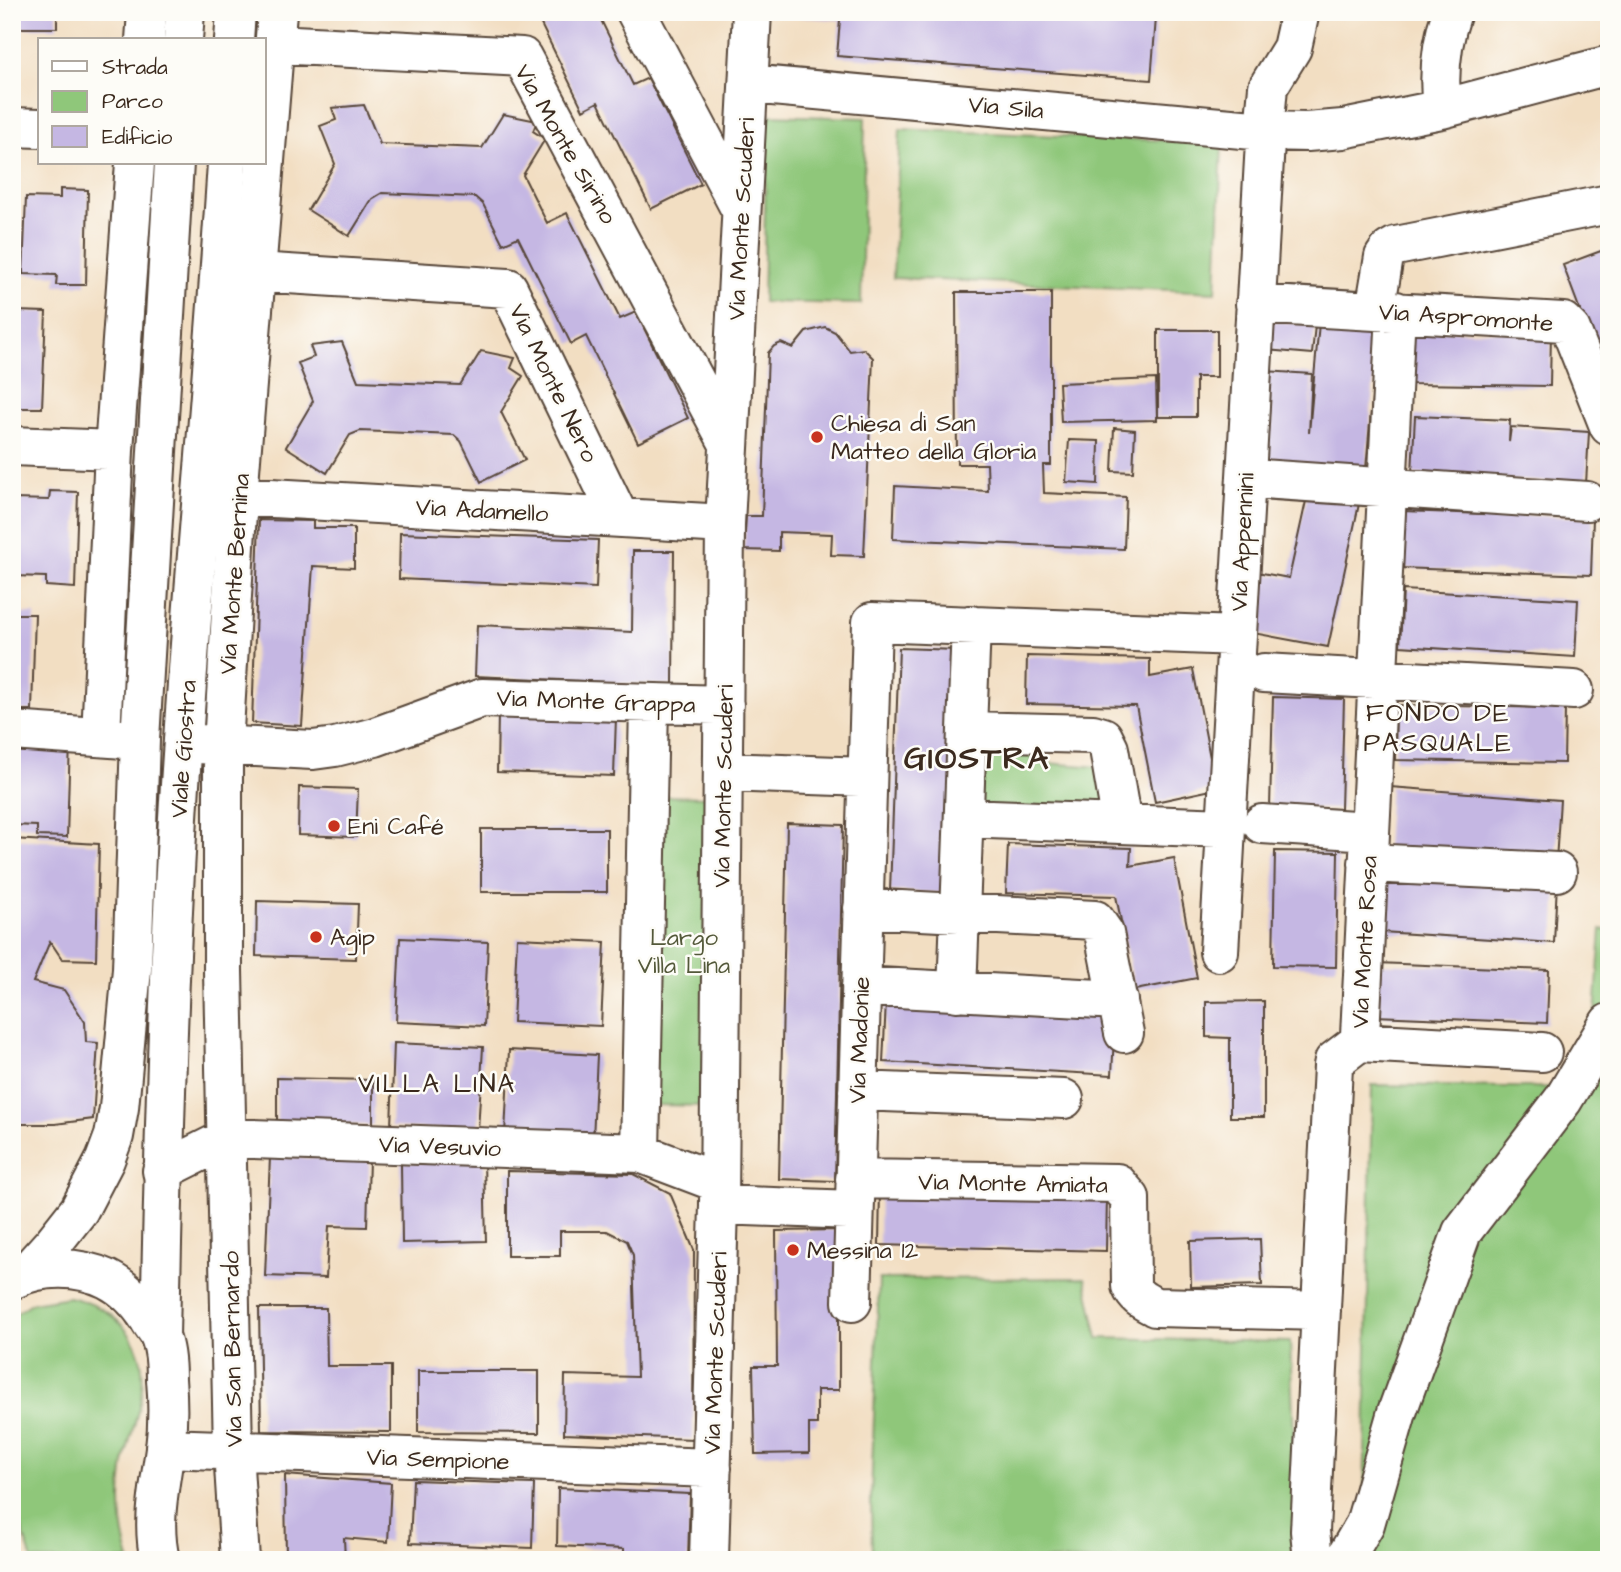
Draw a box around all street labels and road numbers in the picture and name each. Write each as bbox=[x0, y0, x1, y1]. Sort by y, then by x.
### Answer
street label: Via Monte Sirino bbox=[506, 58, 625, 231]
street label: Via Sila bbox=[967, 88, 1045, 128]
street label: Via Monte Scuderi bbox=[720, 116, 764, 321]
street label: Via Aspromonte bbox=[1378, 295, 1554, 341]
street label: Via Monte Nero bbox=[500, 298, 607, 469]
street label: Via Appennini bbox=[1222, 471, 1264, 612]
street label: Via Monte Bernina bbox=[211, 472, 259, 676]
street label: Via Adamello bbox=[415, 491, 550, 531]
street label: Viale Giostra bbox=[162, 679, 206, 819]
street label: Via Monte Grappa bbox=[496, 682, 696, 722]
street label: Via Monte Scuderi bbox=[705, 684, 743, 888]
street label: Via Monte Rosa bbox=[1343, 855, 1387, 1029]
street label: Via Madonie bbox=[841, 976, 879, 1104]
street label: Via Vesuvio bbox=[378, 1128, 502, 1166]
street label: Via Monte Amiata bbox=[918, 1165, 1108, 1203]
street label: Via San Bernardo bbox=[214, 1250, 252, 1447]
street label: Via Monte Scuderi bbox=[695, 1251, 737, 1455]
street label: Via Sempione bbox=[366, 1441, 510, 1479]

